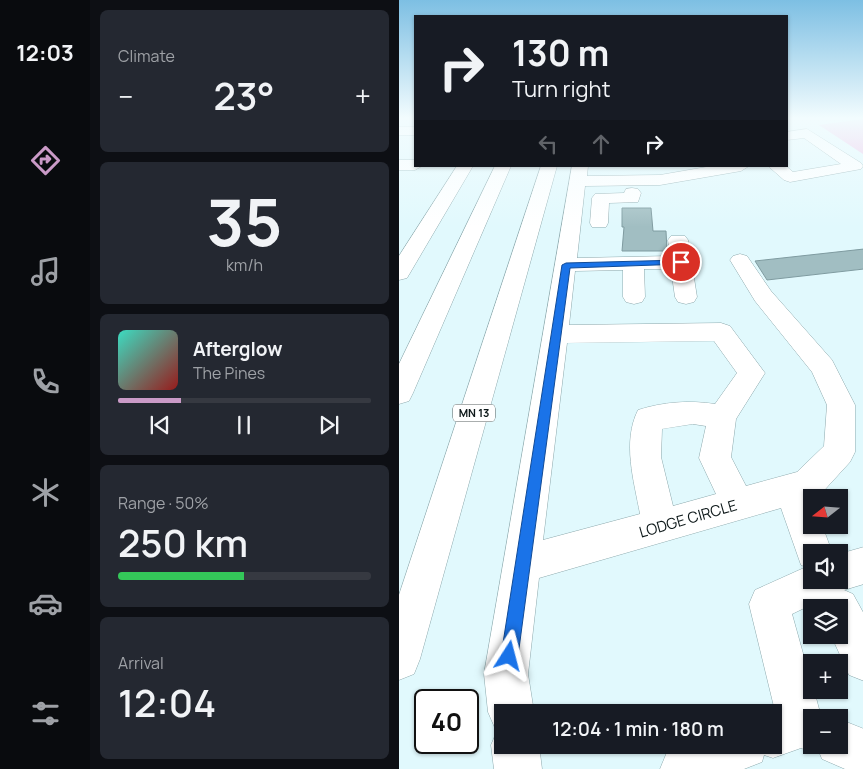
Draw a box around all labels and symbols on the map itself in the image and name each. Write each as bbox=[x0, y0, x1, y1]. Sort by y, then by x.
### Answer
pin bbox=[660, 241, 702, 283]
road number: MN 13 bbox=[453, 404, 495, 422]
north arrow bbox=[803, 489, 848, 534]
street label: LODGE CIRCLE bbox=[636, 495, 739, 543]
position arrow bbox=[482, 629, 534, 681]
speed limit sign: 40 bbox=[414, 689, 479, 754]

